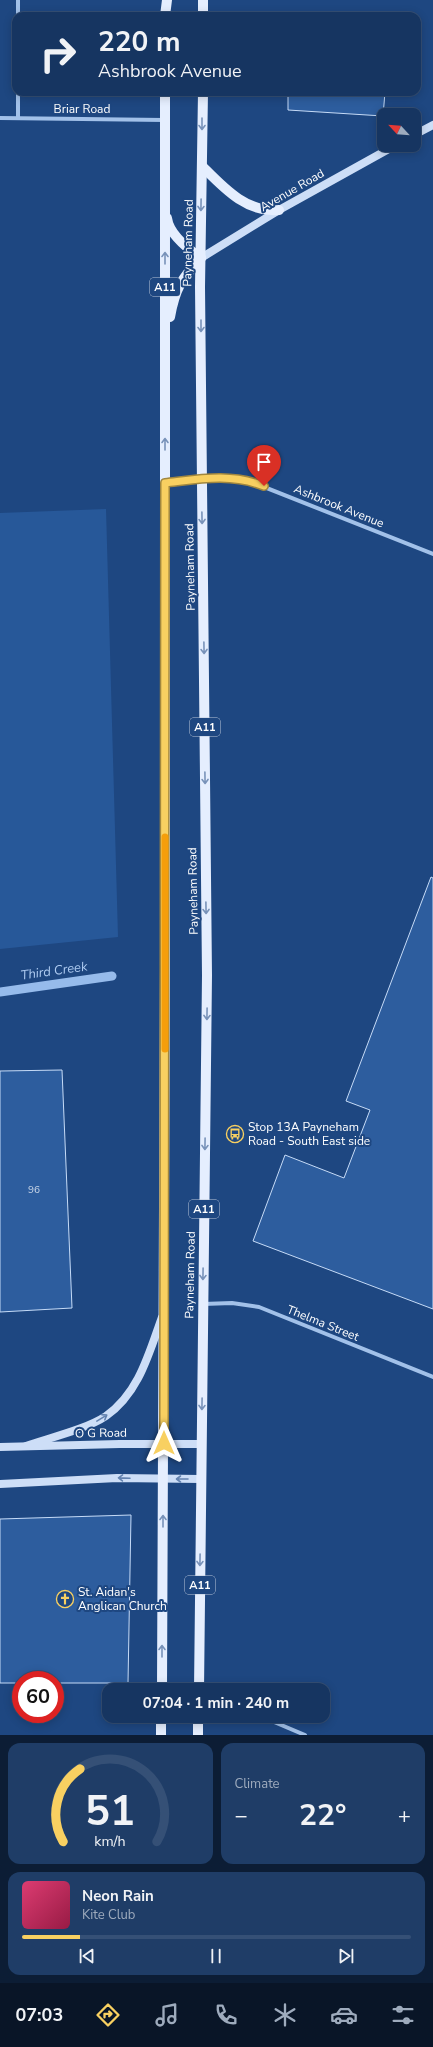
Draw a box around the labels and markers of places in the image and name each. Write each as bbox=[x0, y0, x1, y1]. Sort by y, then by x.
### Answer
pin bbox=[247, 445, 281, 486]
place label: Stop 13A Payneham Road - South East side bbox=[248, 1119, 370, 1149]
bus stop icon: Stop 13A Payneham Road - South East side bbox=[225, 1124, 245, 1144]
place label: St. Aidan's Anglican Church bbox=[78, 1584, 167, 1614]
church icon: St. Aidan's Anglican Church bbox=[55, 1589, 75, 1609]

